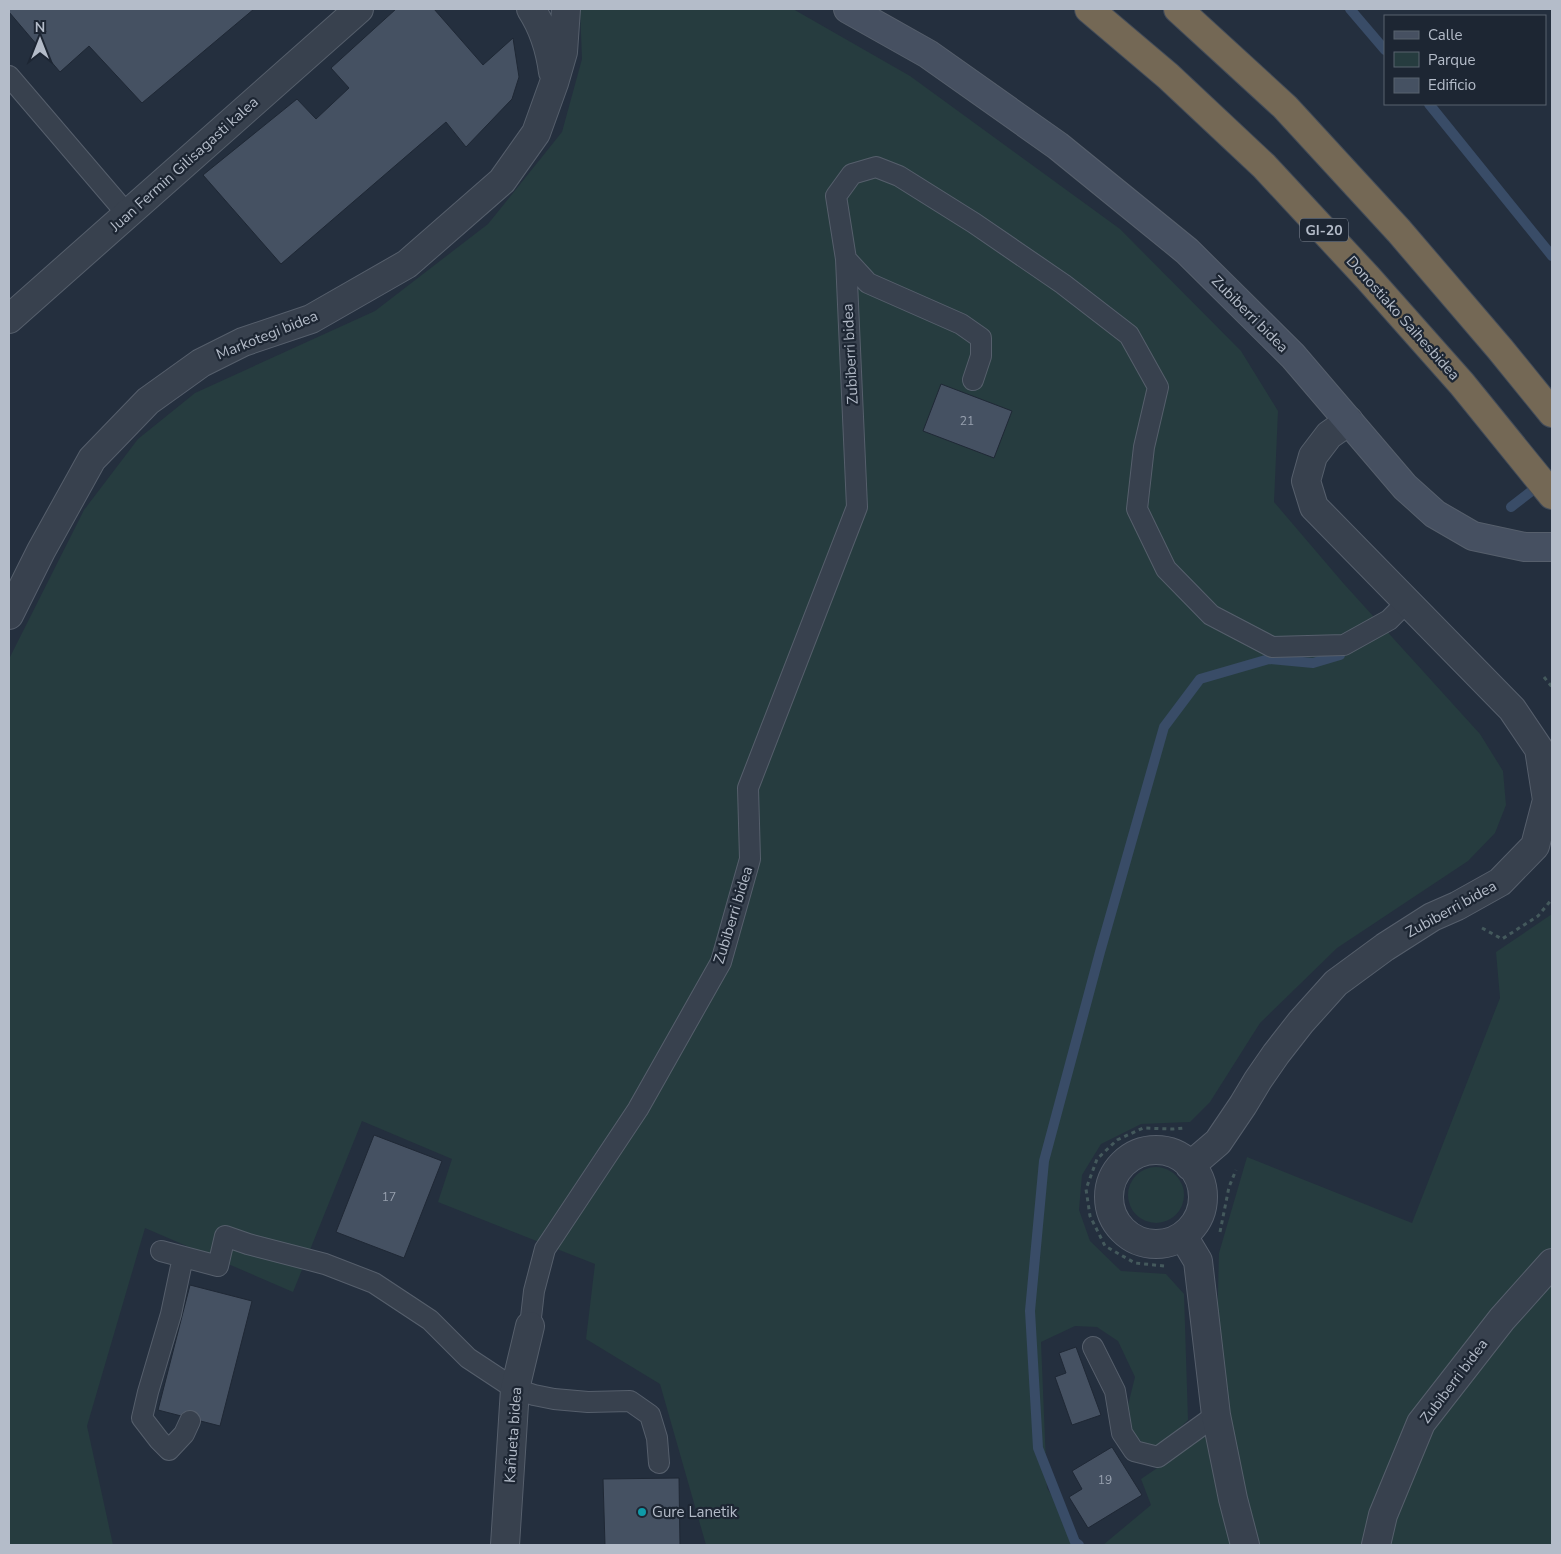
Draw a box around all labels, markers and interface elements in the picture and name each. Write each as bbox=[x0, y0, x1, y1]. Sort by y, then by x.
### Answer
north arrow bbox=[15, 15, 65, 65]
legend bbox=[1384, 15, 1546, 105]
text: N bbox=[35, 18, 45, 37]
text: Calle bbox=[1428, 25, 1463, 45]
text: Parque bbox=[1428, 50, 1476, 70]
text: Edificio bbox=[1428, 75, 1476, 95]
street label: Juan Fermin Gilisagasti kalea bbox=[105, 92, 262, 237]
road number: GI-20 bbox=[1300, 218, 1348, 242]
street label: Donostiako Saihesbidea bbox=[1342, 252, 1464, 384]
street label: Zubiberri bidea bbox=[1207, 271, 1293, 357]
street label: Zubiberri bidea bbox=[837, 303, 863, 405]
street label: Markotegi bidea bbox=[213, 306, 321, 364]
house number: 21 bbox=[960, 413, 974, 429]
street label: Zubiberri bidea bbox=[709, 864, 757, 966]
street label: Zubiberri bidea bbox=[1402, 876, 1500, 942]
house number: 17 bbox=[382, 1189, 396, 1205]
street label: Zubiberri bidea bbox=[1416, 1335, 1492, 1427]
street label: Kañueta bidea bbox=[500, 1386, 526, 1484]
house number: 19 bbox=[1098, 1472, 1112, 1488]
place label: Gure Lanetik bbox=[652, 1502, 738, 1522]
marker: Gure Lanetik bbox=[636, 1506, 648, 1518]

